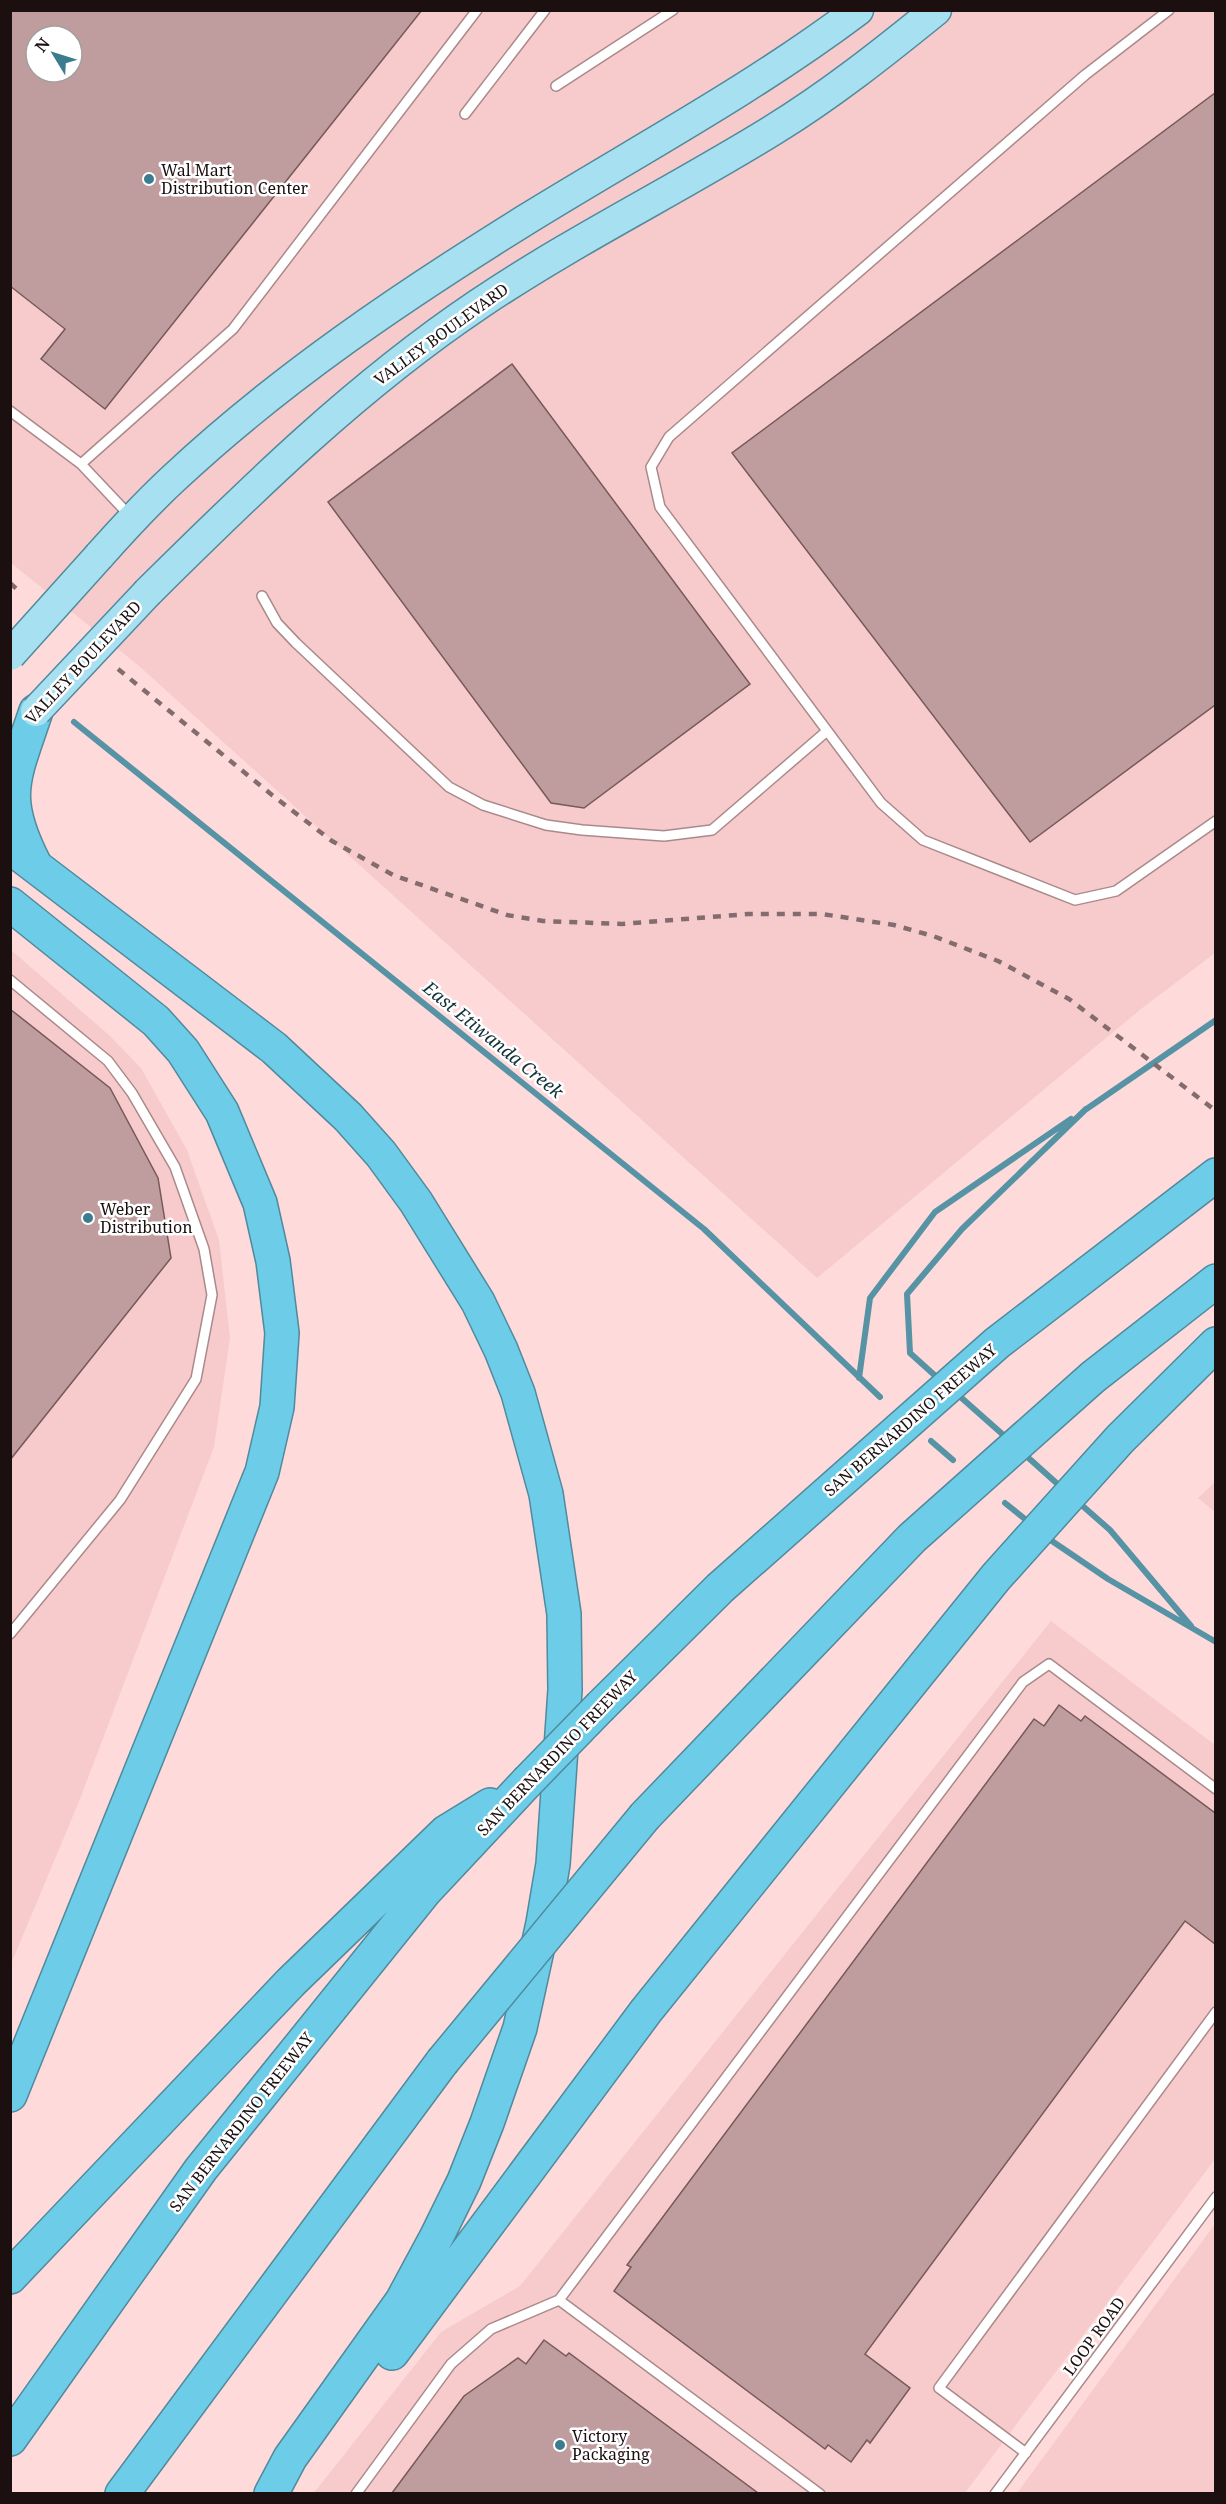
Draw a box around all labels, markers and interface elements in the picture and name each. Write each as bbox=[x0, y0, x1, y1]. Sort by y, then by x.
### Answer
north arrow bbox=[24, 24, 84, 84]
text: N bbox=[30, 33, 55, 57]
place label: Wal Mart Distribution Center bbox=[161, 159, 309, 199]
marker: Wal Mart Distribution Center bbox=[142, 172, 156, 186]
street label: VALLEY BOULEVARD bbox=[369, 278, 513, 390]
street label: VALLEY BOULEVARD bbox=[20, 596, 146, 728]
water label: East Etiwanda Creek bbox=[418, 975, 569, 1104]
place label: Weber Distribution bbox=[100, 1198, 193, 1238]
marker: Weber Distribution bbox=[81, 1211, 95, 1225]
street label: SAN BERNARDINO FREEWAY bbox=[819, 1338, 1002, 1501]
street label: SAN BERNARDINO FREEWAY bbox=[472, 1665, 643, 1841]
street label: SAN BERNARDINO FREEWAY bbox=[164, 2027, 319, 2216]
street label: LOOP ROAD bbox=[1058, 2292, 1130, 2380]
place label: Victory Packaging bbox=[572, 2425, 650, 2465]
marker: Victory Packaging bbox=[553, 2438, 567, 2452]

